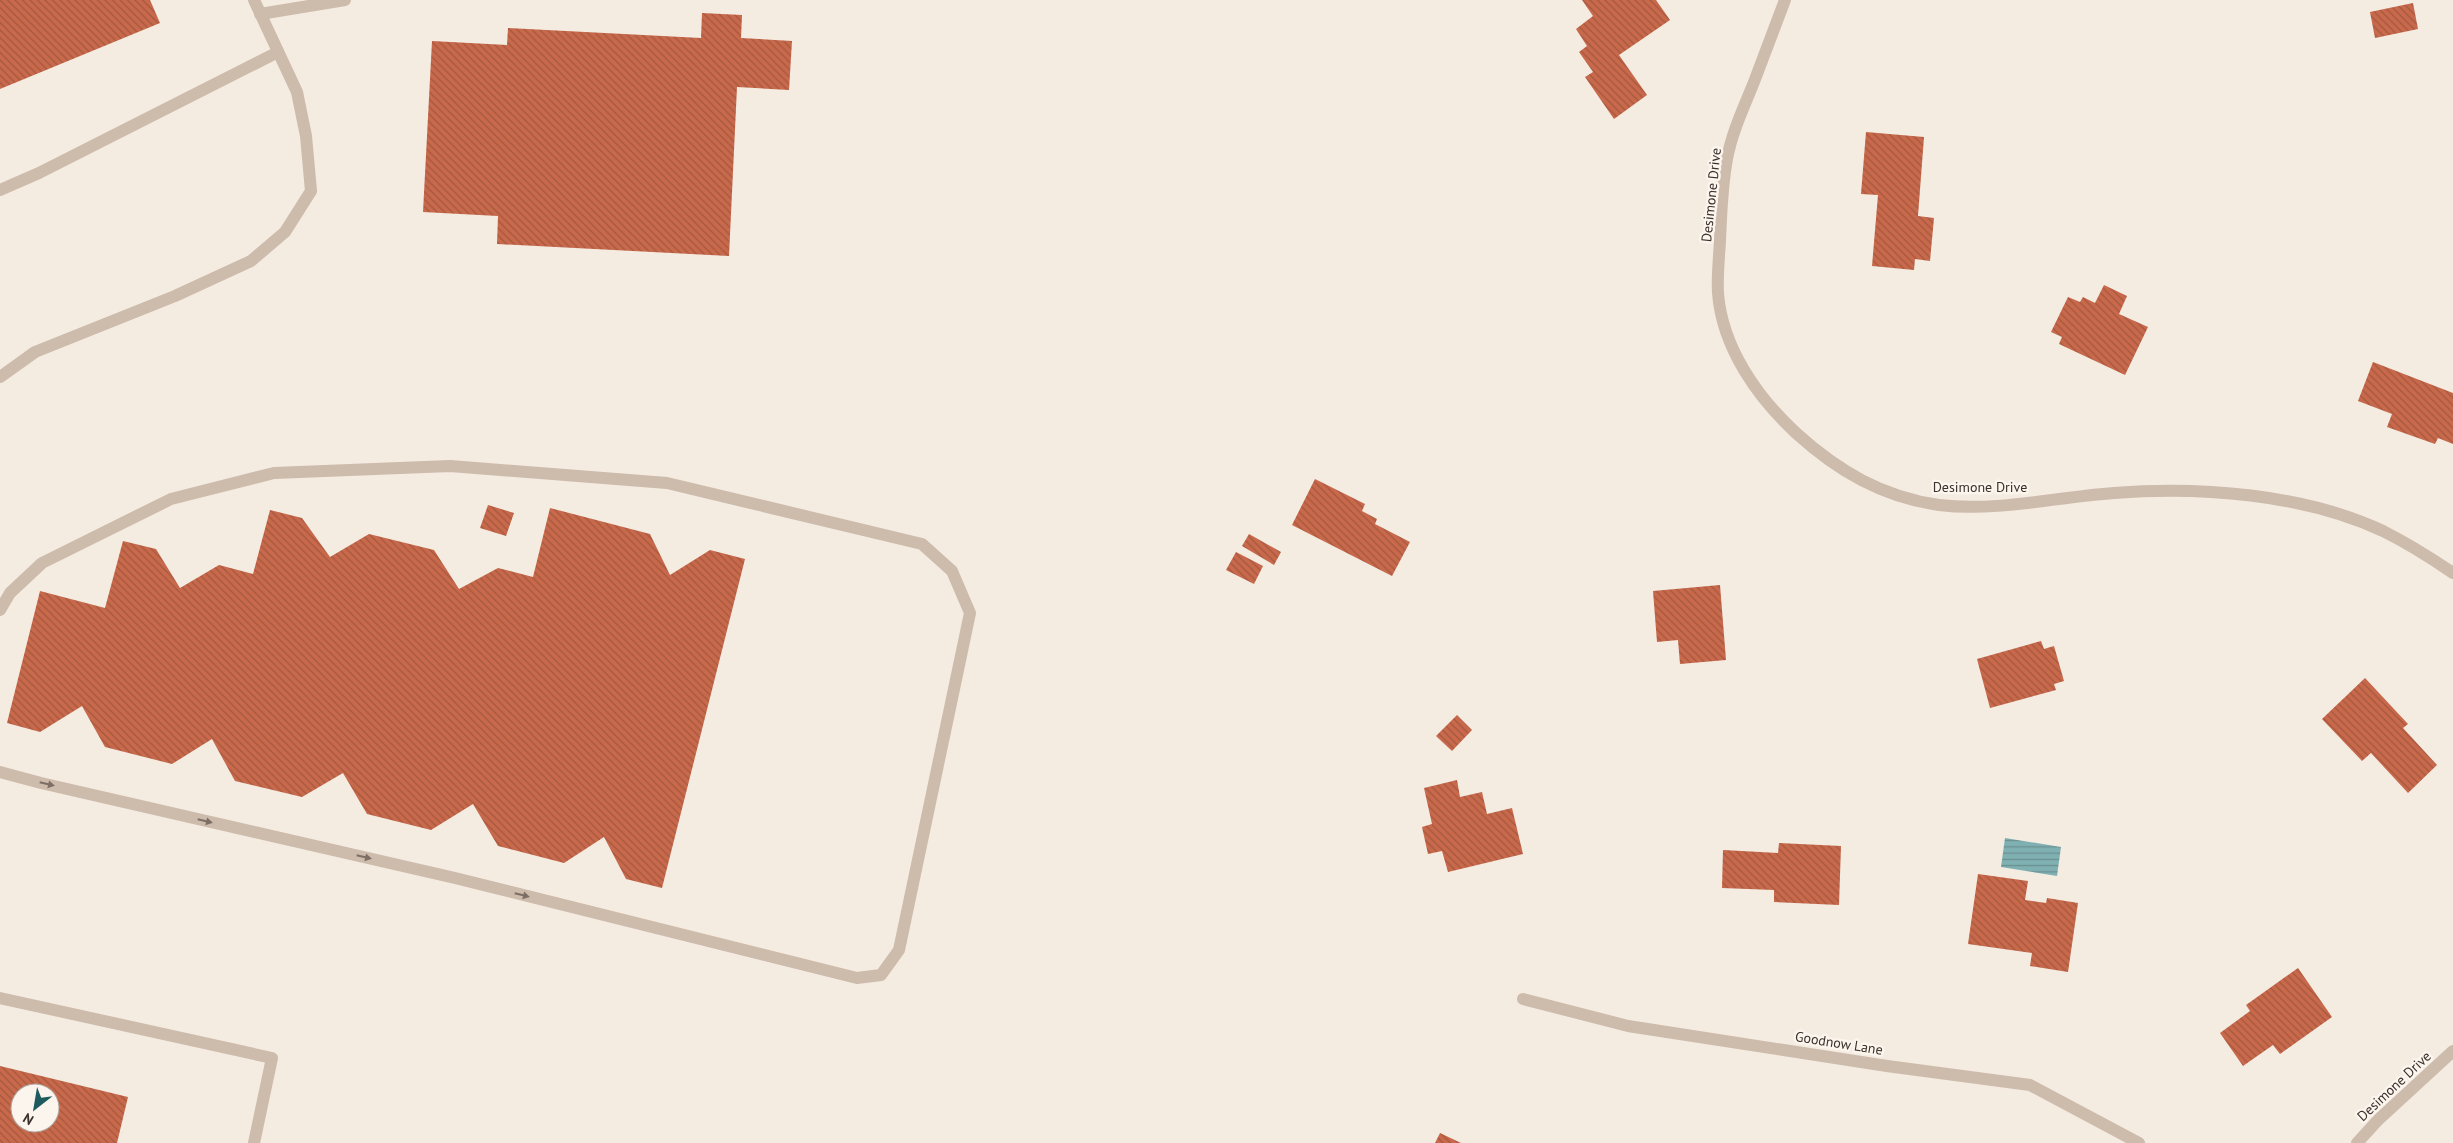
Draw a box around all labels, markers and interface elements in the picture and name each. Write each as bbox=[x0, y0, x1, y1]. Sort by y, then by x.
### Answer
street label: Desimone Drive bbox=[1697, 147, 1725, 243]
street label: Desimone Drive bbox=[1933, 478, 2027, 496]
one-way arrow bbox=[40, 780, 55, 788]
one-way arrow bbox=[198, 817, 213, 825]
one-way arrow bbox=[356, 853, 371, 861]
one-way arrow bbox=[514, 891, 529, 899]
street label: Goodnow Lane bbox=[1794, 1027, 1884, 1059]
street label: Desimone Drive bbox=[2353, 1047, 2435, 1125]
north arrow bbox=[10, 1083, 60, 1133]
text: N bbox=[20, 1109, 37, 1129]

